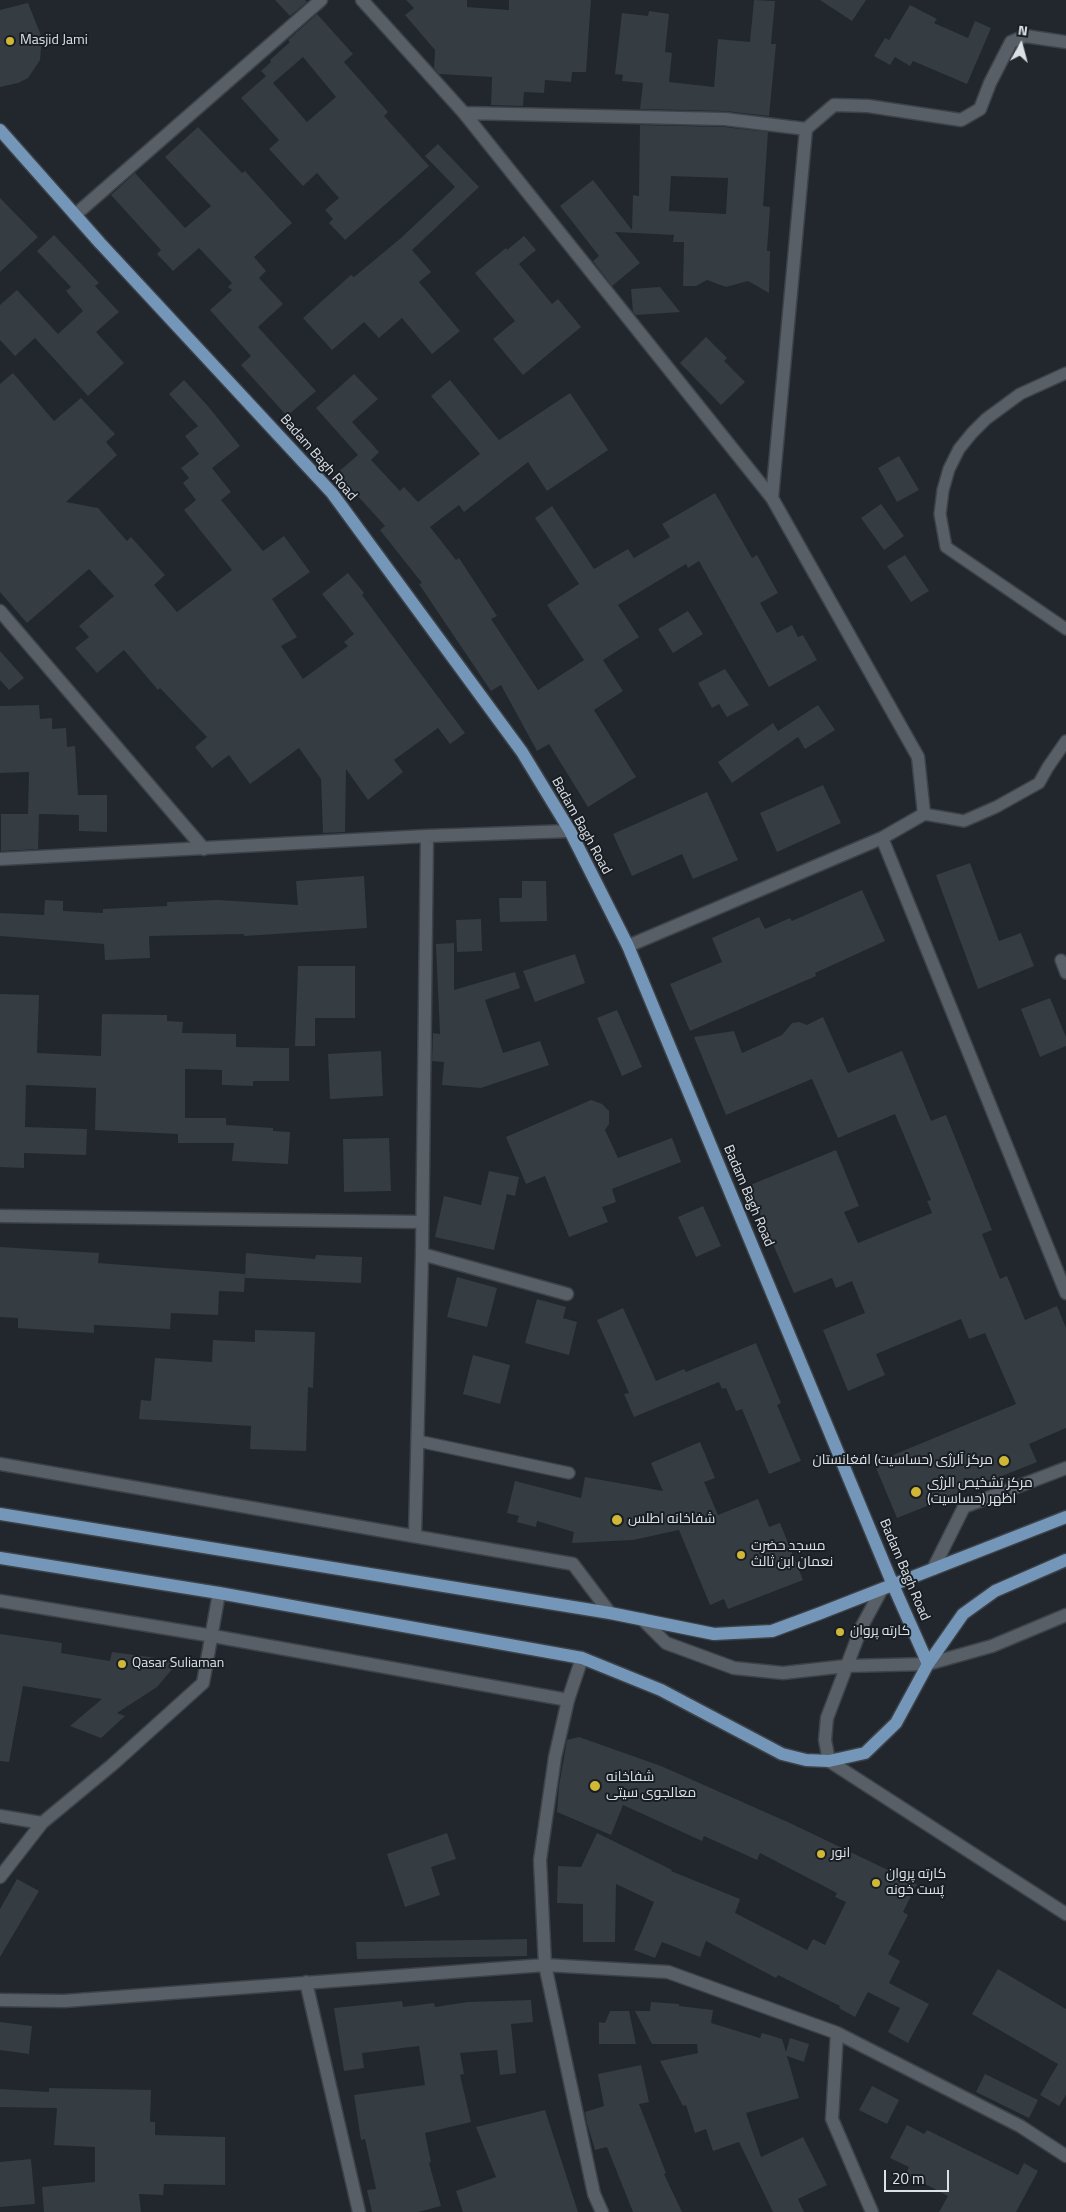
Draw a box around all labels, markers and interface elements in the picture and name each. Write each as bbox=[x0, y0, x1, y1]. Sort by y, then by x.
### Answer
text: N bbox=[1017, 19, 1029, 41]
north arrow bbox=[996, 20, 1046, 70]
place label: Masjid Jami bbox=[20, 33, 88, 49]
marker: Masjid Jami bbox=[4, 35, 16, 47]
street label: Badam Bagh Road bbox=[276, 412, 360, 504]
street label: Badam Bagh Road bbox=[547, 774, 615, 878]
street label: Badam Bagh Road bbox=[719, 1143, 777, 1249]
place label: مرکز آلرژی (حساسیت) افغانستان bbox=[812, 1453, 993, 1469]
marker: مرکز آلرژی (حساسیت) افغانستان bbox=[997, 1454, 1011, 1468]
place label: مرکز تشخیص الرژی (حساسیت) اظهر bbox=[927, 1476, 1033, 1508]
marker: مرکز تشخیص الرژی (حساسیت) اظهر bbox=[909, 1485, 923, 1499]
place label: شفاخانه اطلس bbox=[628, 1512, 715, 1528]
marker: شفاخانه اطلس bbox=[610, 1513, 624, 1527]
street label: Badam Bagh Road bbox=[875, 1517, 933, 1623]
place label: مسجد حضرت نعمان ابن ثالث bbox=[751, 1539, 833, 1571]
marker: مسجد حضرت نعمان ابن ثالث bbox=[735, 1549, 747, 1561]
place label: کارته پروان bbox=[850, 1624, 910, 1640]
marker: کارته پروان bbox=[834, 1626, 846, 1638]
place label: Qasar Suliaman bbox=[132, 1656, 224, 1672]
marker: Qasar Suliaman bbox=[116, 1658, 128, 1670]
place label: شفاخانه معالجوی سیتی bbox=[606, 1770, 696, 1802]
marker: شفاخانه معالجوی سیتی bbox=[588, 1779, 602, 1793]
place label: انور bbox=[831, 1846, 850, 1862]
marker: انور bbox=[815, 1848, 827, 1860]
place label: کارته پروان پُست خونه bbox=[886, 1867, 946, 1900]
marker: کارته پروان پُست خونه bbox=[870, 1877, 882, 1889]
scale bar bbox=[886, 2160, 951, 2192]
text: 20 m bbox=[892, 2167, 925, 2190]

